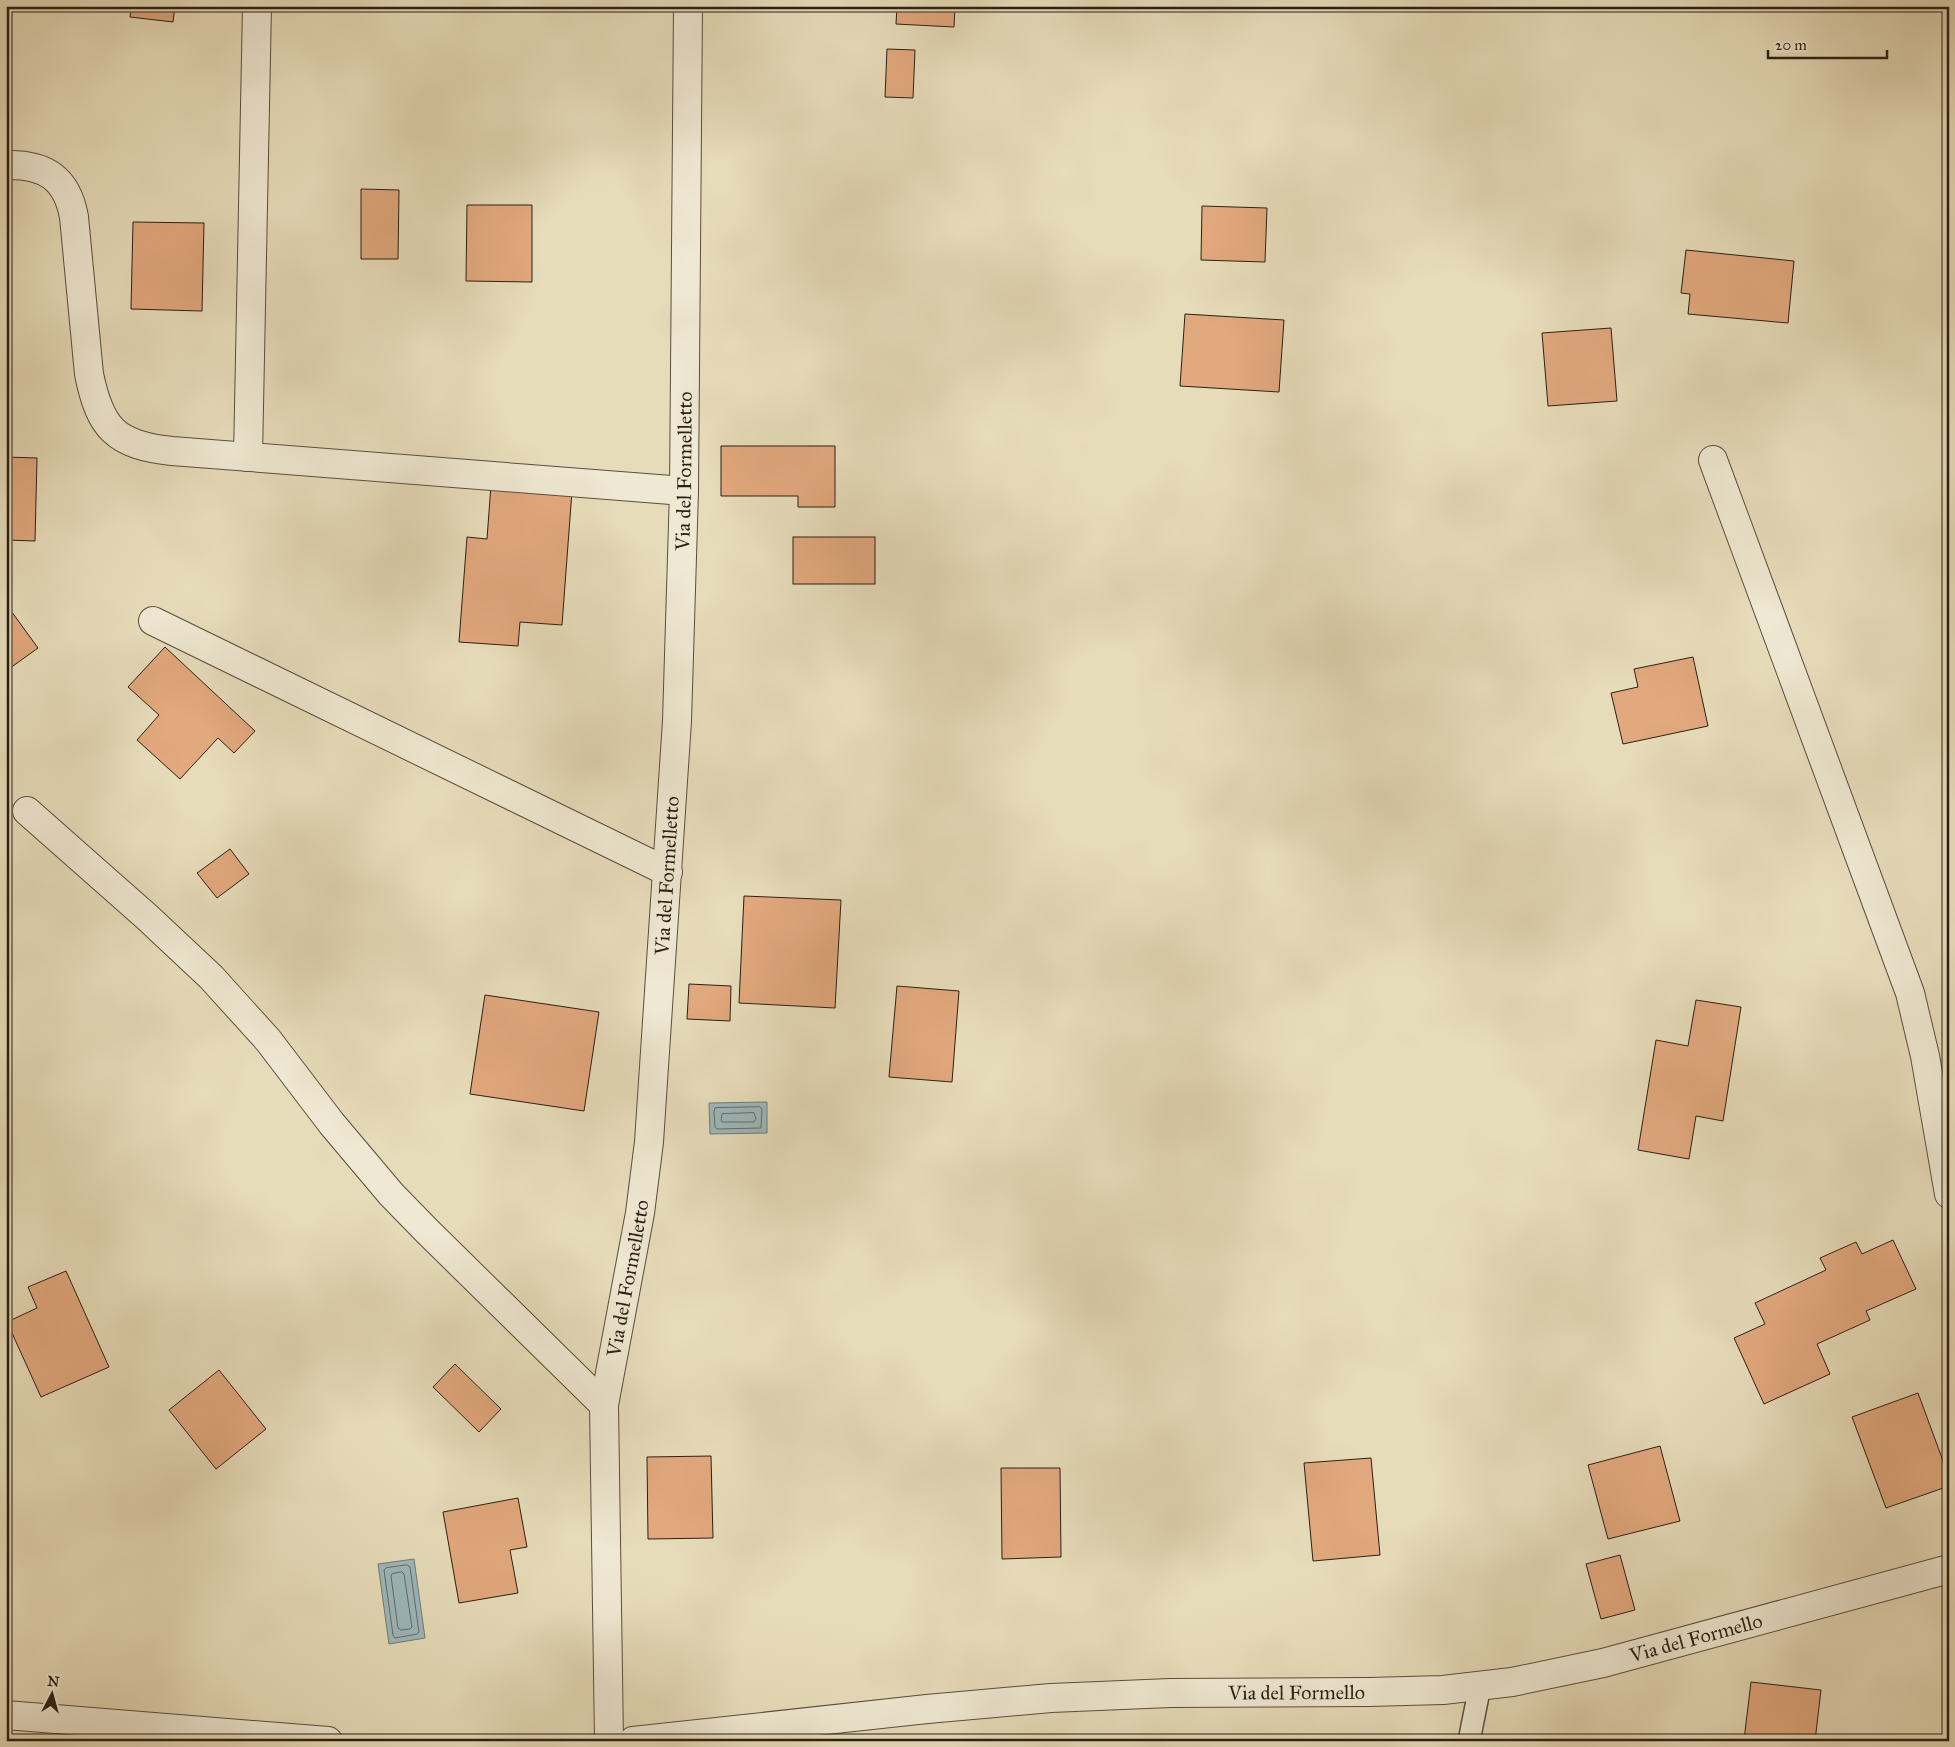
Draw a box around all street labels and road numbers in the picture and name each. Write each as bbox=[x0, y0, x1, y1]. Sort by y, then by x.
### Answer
street label: Via del Formelletto bbox=[670, 391, 697, 552]
street label: Via del Formelletto bbox=[649, 795, 684, 957]
street label: Via del Formelletto bbox=[601, 1198, 654, 1360]
street label: Via del Formello bbox=[1626, 1608, 1765, 1668]
street label: Via del Formello bbox=[1227, 1680, 1365, 1705]

